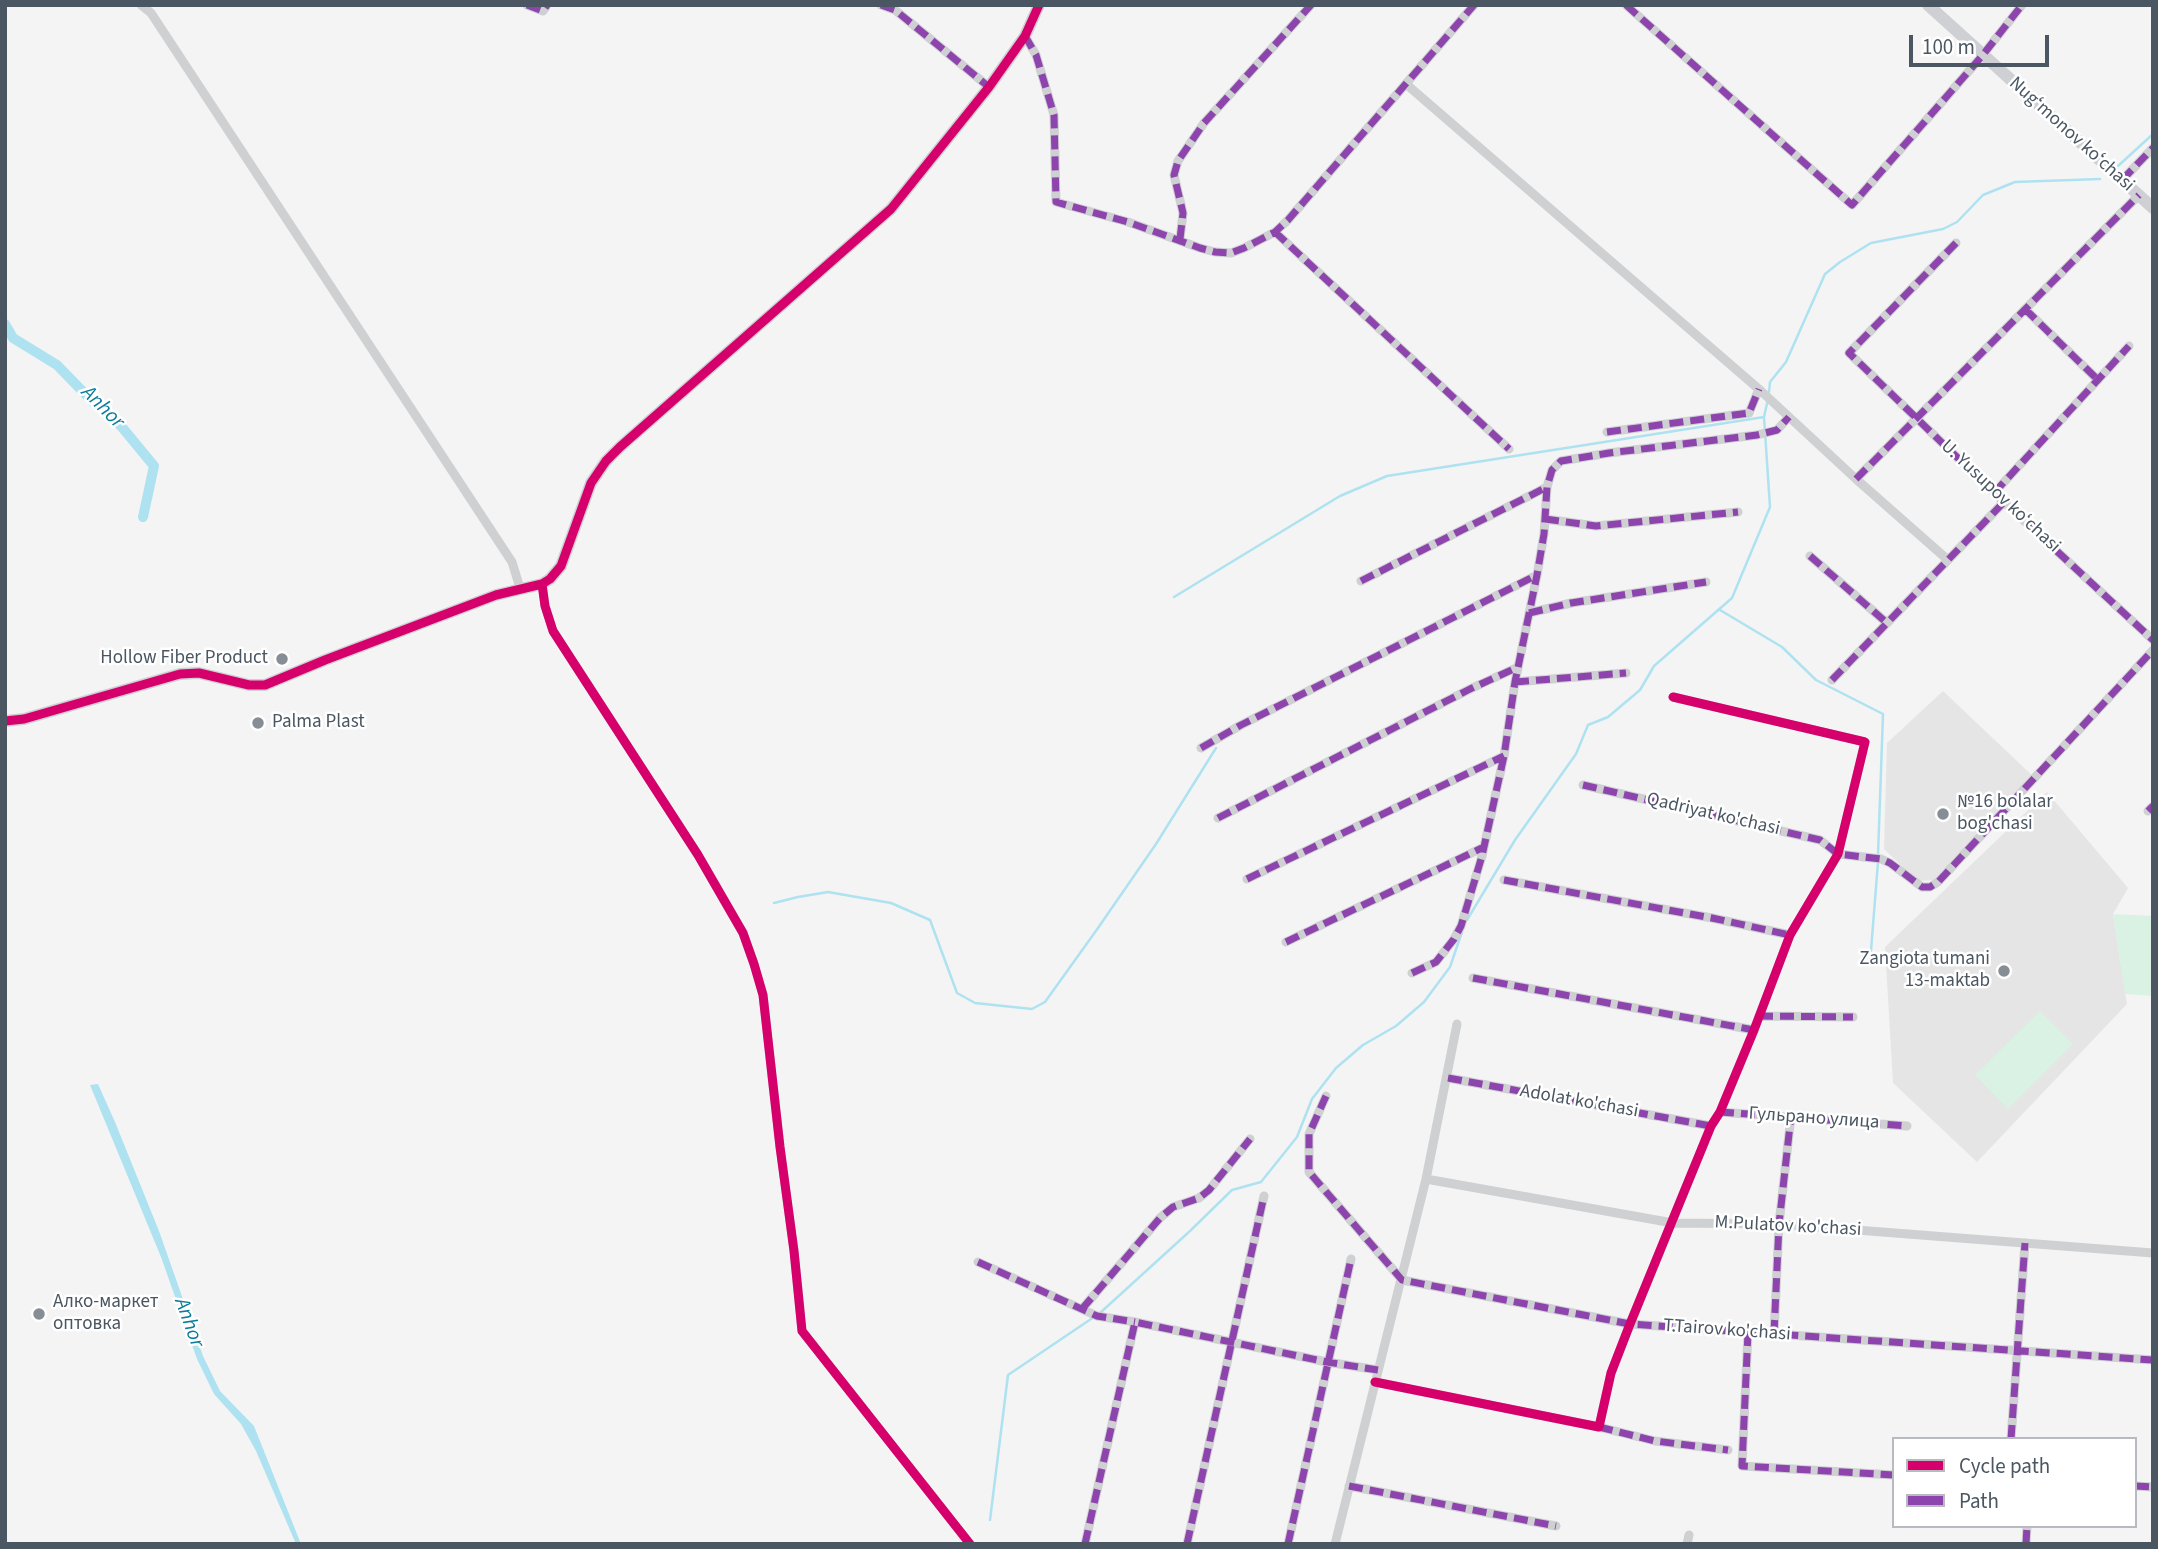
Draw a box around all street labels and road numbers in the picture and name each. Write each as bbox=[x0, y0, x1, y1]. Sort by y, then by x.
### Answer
street label: Nugʻmonov koʻchasi bbox=[2004, 73, 2138, 197]
street label: U. Yusupov ko‘chasi bbox=[1935, 436, 2065, 558]
street label: Qadriyat ko'chasi bbox=[1644, 789, 1782, 841]
street label: Adolat ko'chasi bbox=[1518, 1080, 1640, 1124]
street label: Гульрано улица bbox=[1748, 1103, 1880, 1135]
street label: M.Pulatov ko'chasi bbox=[1714, 1212, 1862, 1242]
street label: T.Tairov ko'chasi bbox=[1663, 1315, 1791, 1347]

